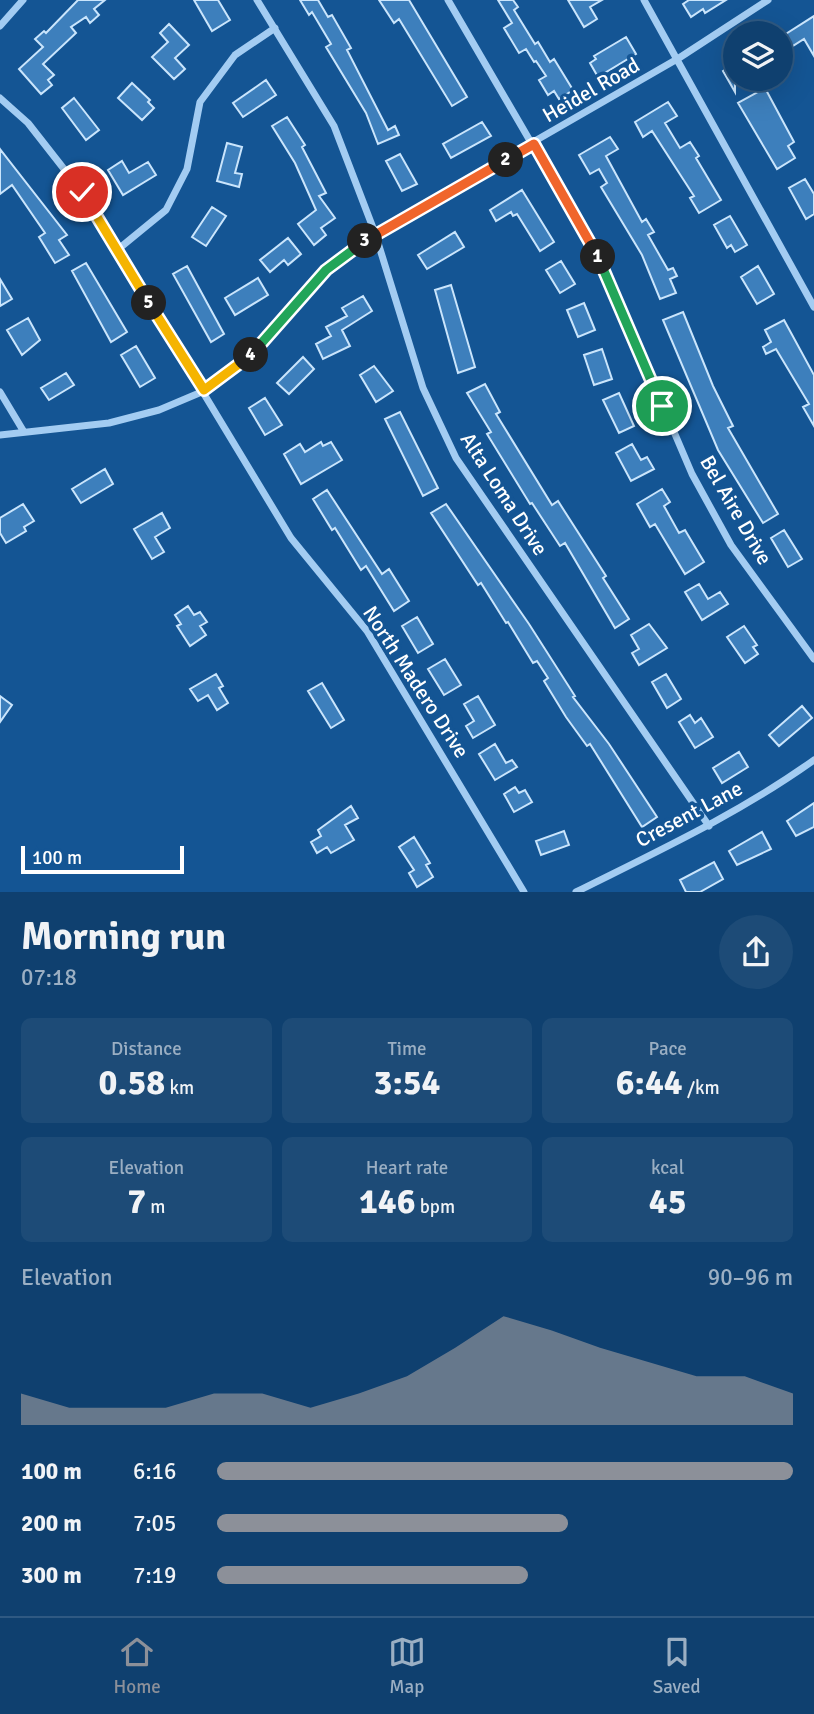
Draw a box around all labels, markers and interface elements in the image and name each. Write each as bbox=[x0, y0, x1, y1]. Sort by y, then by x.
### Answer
map controls bbox=[723, 21, 793, 91]
button: layers bbox=[723, 21, 793, 91]
street label: Heidel Road bbox=[538, 52, 644, 128]
pin: 2 bbox=[489, 142, 524, 178]
text: 2 bbox=[500, 147, 511, 171]
pin bbox=[52, 162, 112, 222]
icon: check bbox=[63, 173, 101, 211]
pin: 3 bbox=[348, 224, 382, 258]
text: 3 bbox=[359, 228, 370, 252]
pin: 1 bbox=[580, 240, 616, 274]
text: 1 bbox=[592, 244, 603, 268]
pin: 5 bbox=[132, 286, 166, 320]
text: 5 bbox=[143, 290, 154, 314]
pin: 4 bbox=[233, 338, 268, 372]
text: 4 bbox=[245, 342, 256, 366]
pin bbox=[632, 376, 692, 436]
icon: arrive bbox=[643, 387, 681, 425]
street label: Alta Loma Drive bbox=[455, 428, 553, 560]
street label: Bel Aire Drive bbox=[694, 451, 778, 569]
street label: North Madero Drive bbox=[357, 601, 475, 763]
street label: Cresent Lane bbox=[631, 775, 747, 853]
scale bar bbox=[21, 842, 184, 874]
text: 100 m bbox=[32, 846, 82, 870]
text: Morning run bbox=[21, 913, 226, 960]
button: share bbox=[719, 915, 793, 989]
text: 07:18 bbox=[21, 963, 77, 992]
text: Distance bbox=[111, 1037, 182, 1061]
text: Time bbox=[387, 1037, 427, 1061]
text: Pace bbox=[649, 1037, 687, 1061]
text: 0.58 bbox=[99, 1061, 165, 1104]
text: 3:54 bbox=[373, 1061, 441, 1104]
text: 6:44 bbox=[616, 1061, 683, 1104]
text: km bbox=[165, 1076, 194, 1100]
text: /km bbox=[683, 1076, 720, 1100]
text: Elevation bbox=[108, 1156, 184, 1180]
text: Heart rate bbox=[366, 1156, 448, 1180]
text: kcal bbox=[651, 1156, 684, 1180]
text: 7 bbox=[127, 1180, 146, 1223]
text: 146 bbox=[359, 1180, 416, 1223]
text: 45 bbox=[649, 1180, 687, 1223]
text: m bbox=[146, 1195, 165, 1219]
text: bpm bbox=[416, 1195, 455, 1219]
text: Elevation bbox=[21, 1263, 113, 1292]
text: 90–96 m bbox=[708, 1263, 793, 1292]
text: 100 m bbox=[21, 1457, 82, 1486]
text: 6:16 bbox=[133, 1457, 176, 1486]
text: 200 m bbox=[21, 1509, 82, 1538]
text: 7:05 bbox=[133, 1509, 176, 1538]
text: 300 m bbox=[21, 1561, 82, 1590]
text: 7:19 bbox=[133, 1561, 176, 1590]
tab: Home bbox=[113, 1633, 161, 1699]
tab: Map bbox=[388, 1633, 426, 1699]
tab: Saved bbox=[653, 1633, 701, 1699]

